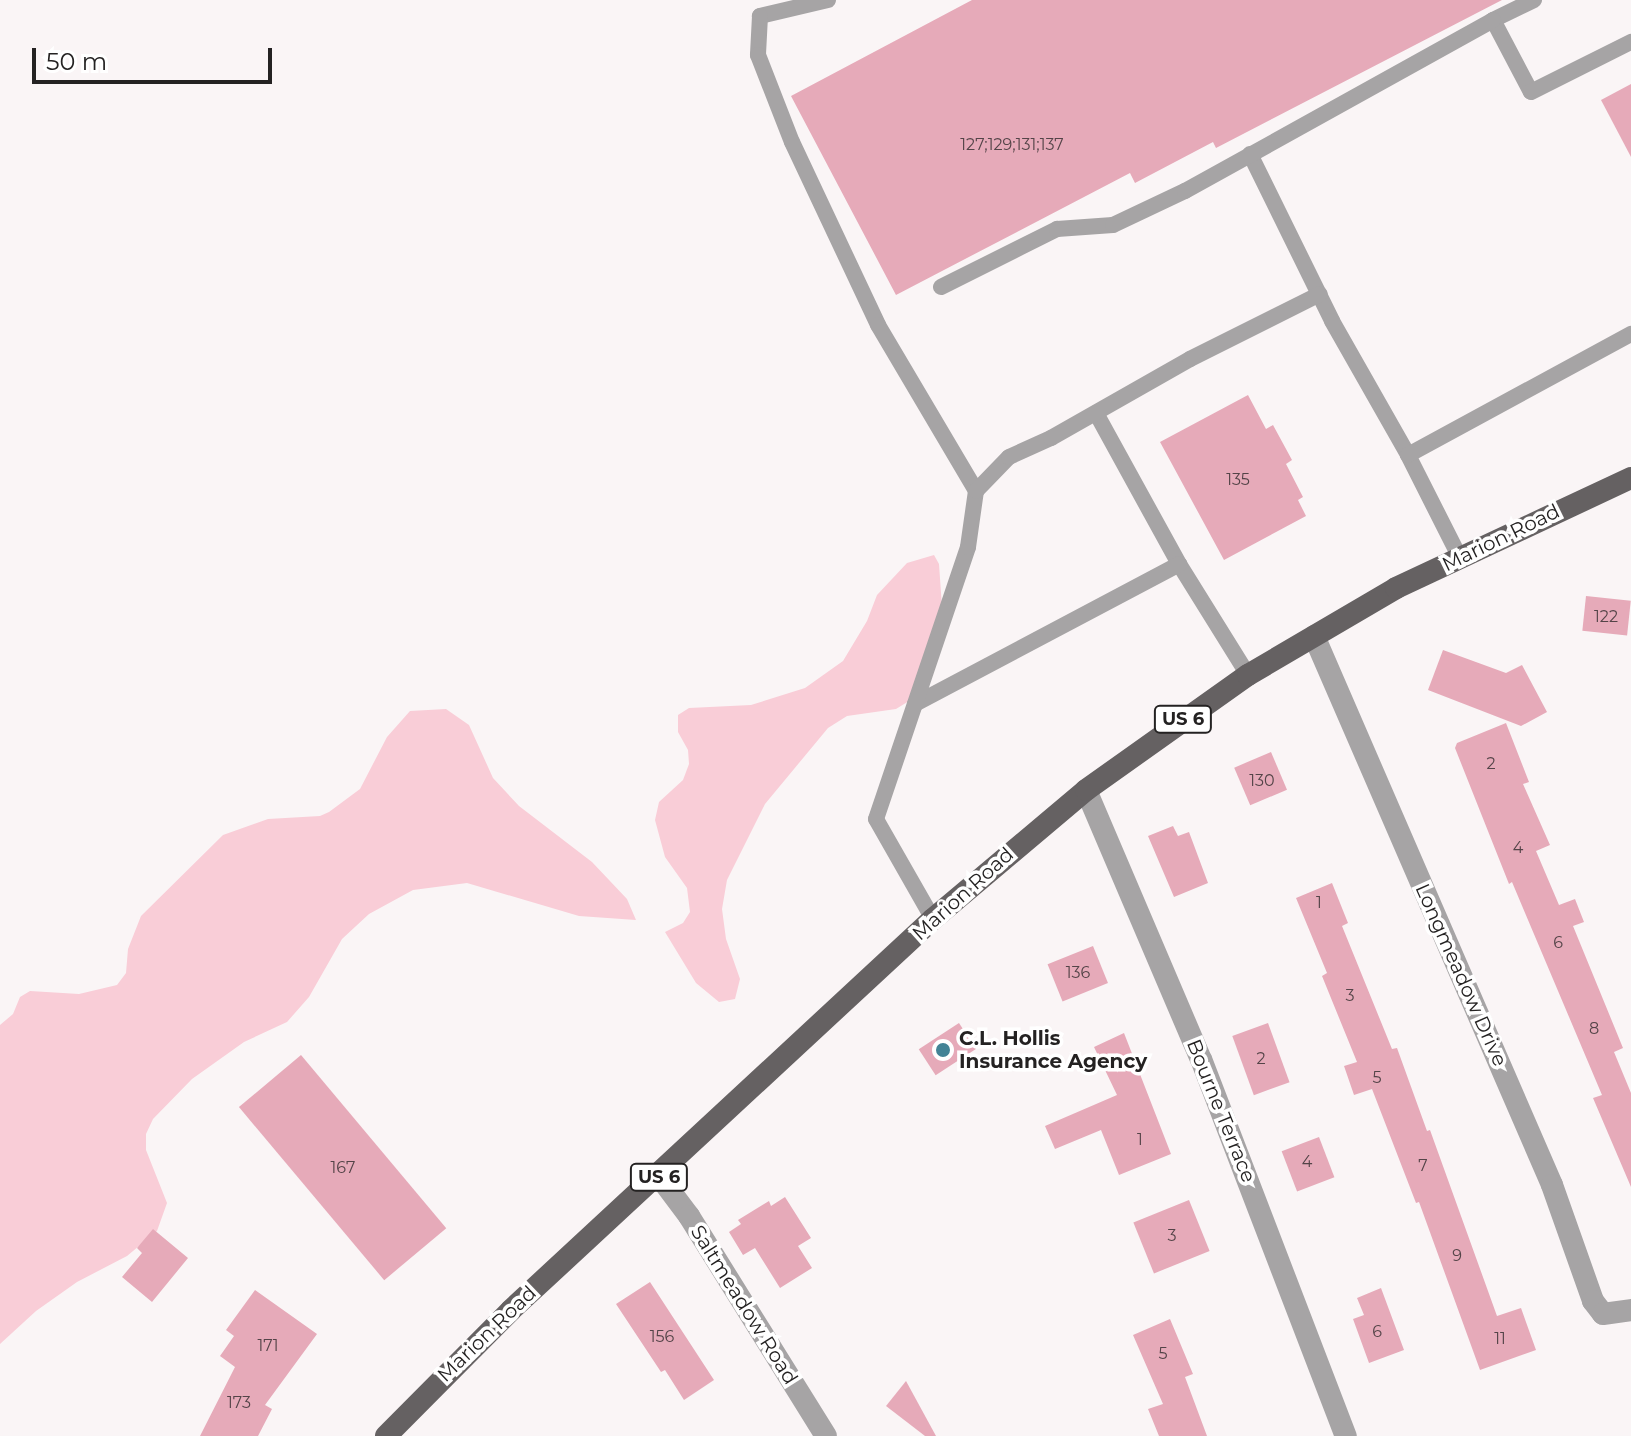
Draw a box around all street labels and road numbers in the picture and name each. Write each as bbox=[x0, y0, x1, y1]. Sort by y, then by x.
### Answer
street label: Marion Road bbox=[1438, 499, 1564, 577]
road number: US 6 bbox=[1153, 705, 1213, 733]
street label: Marion Road bbox=[908, 842, 1018, 946]
street label: Longmeadow Drive bbox=[1410, 880, 1512, 1070]
street label: Bourne Terrace bbox=[1181, 1036, 1261, 1186]
road number: US 6 bbox=[629, 1163, 689, 1191]
street label: Saltmeadow Road bbox=[685, 1221, 803, 1389]
street label: Marion Road bbox=[433, 1281, 541, 1387]

